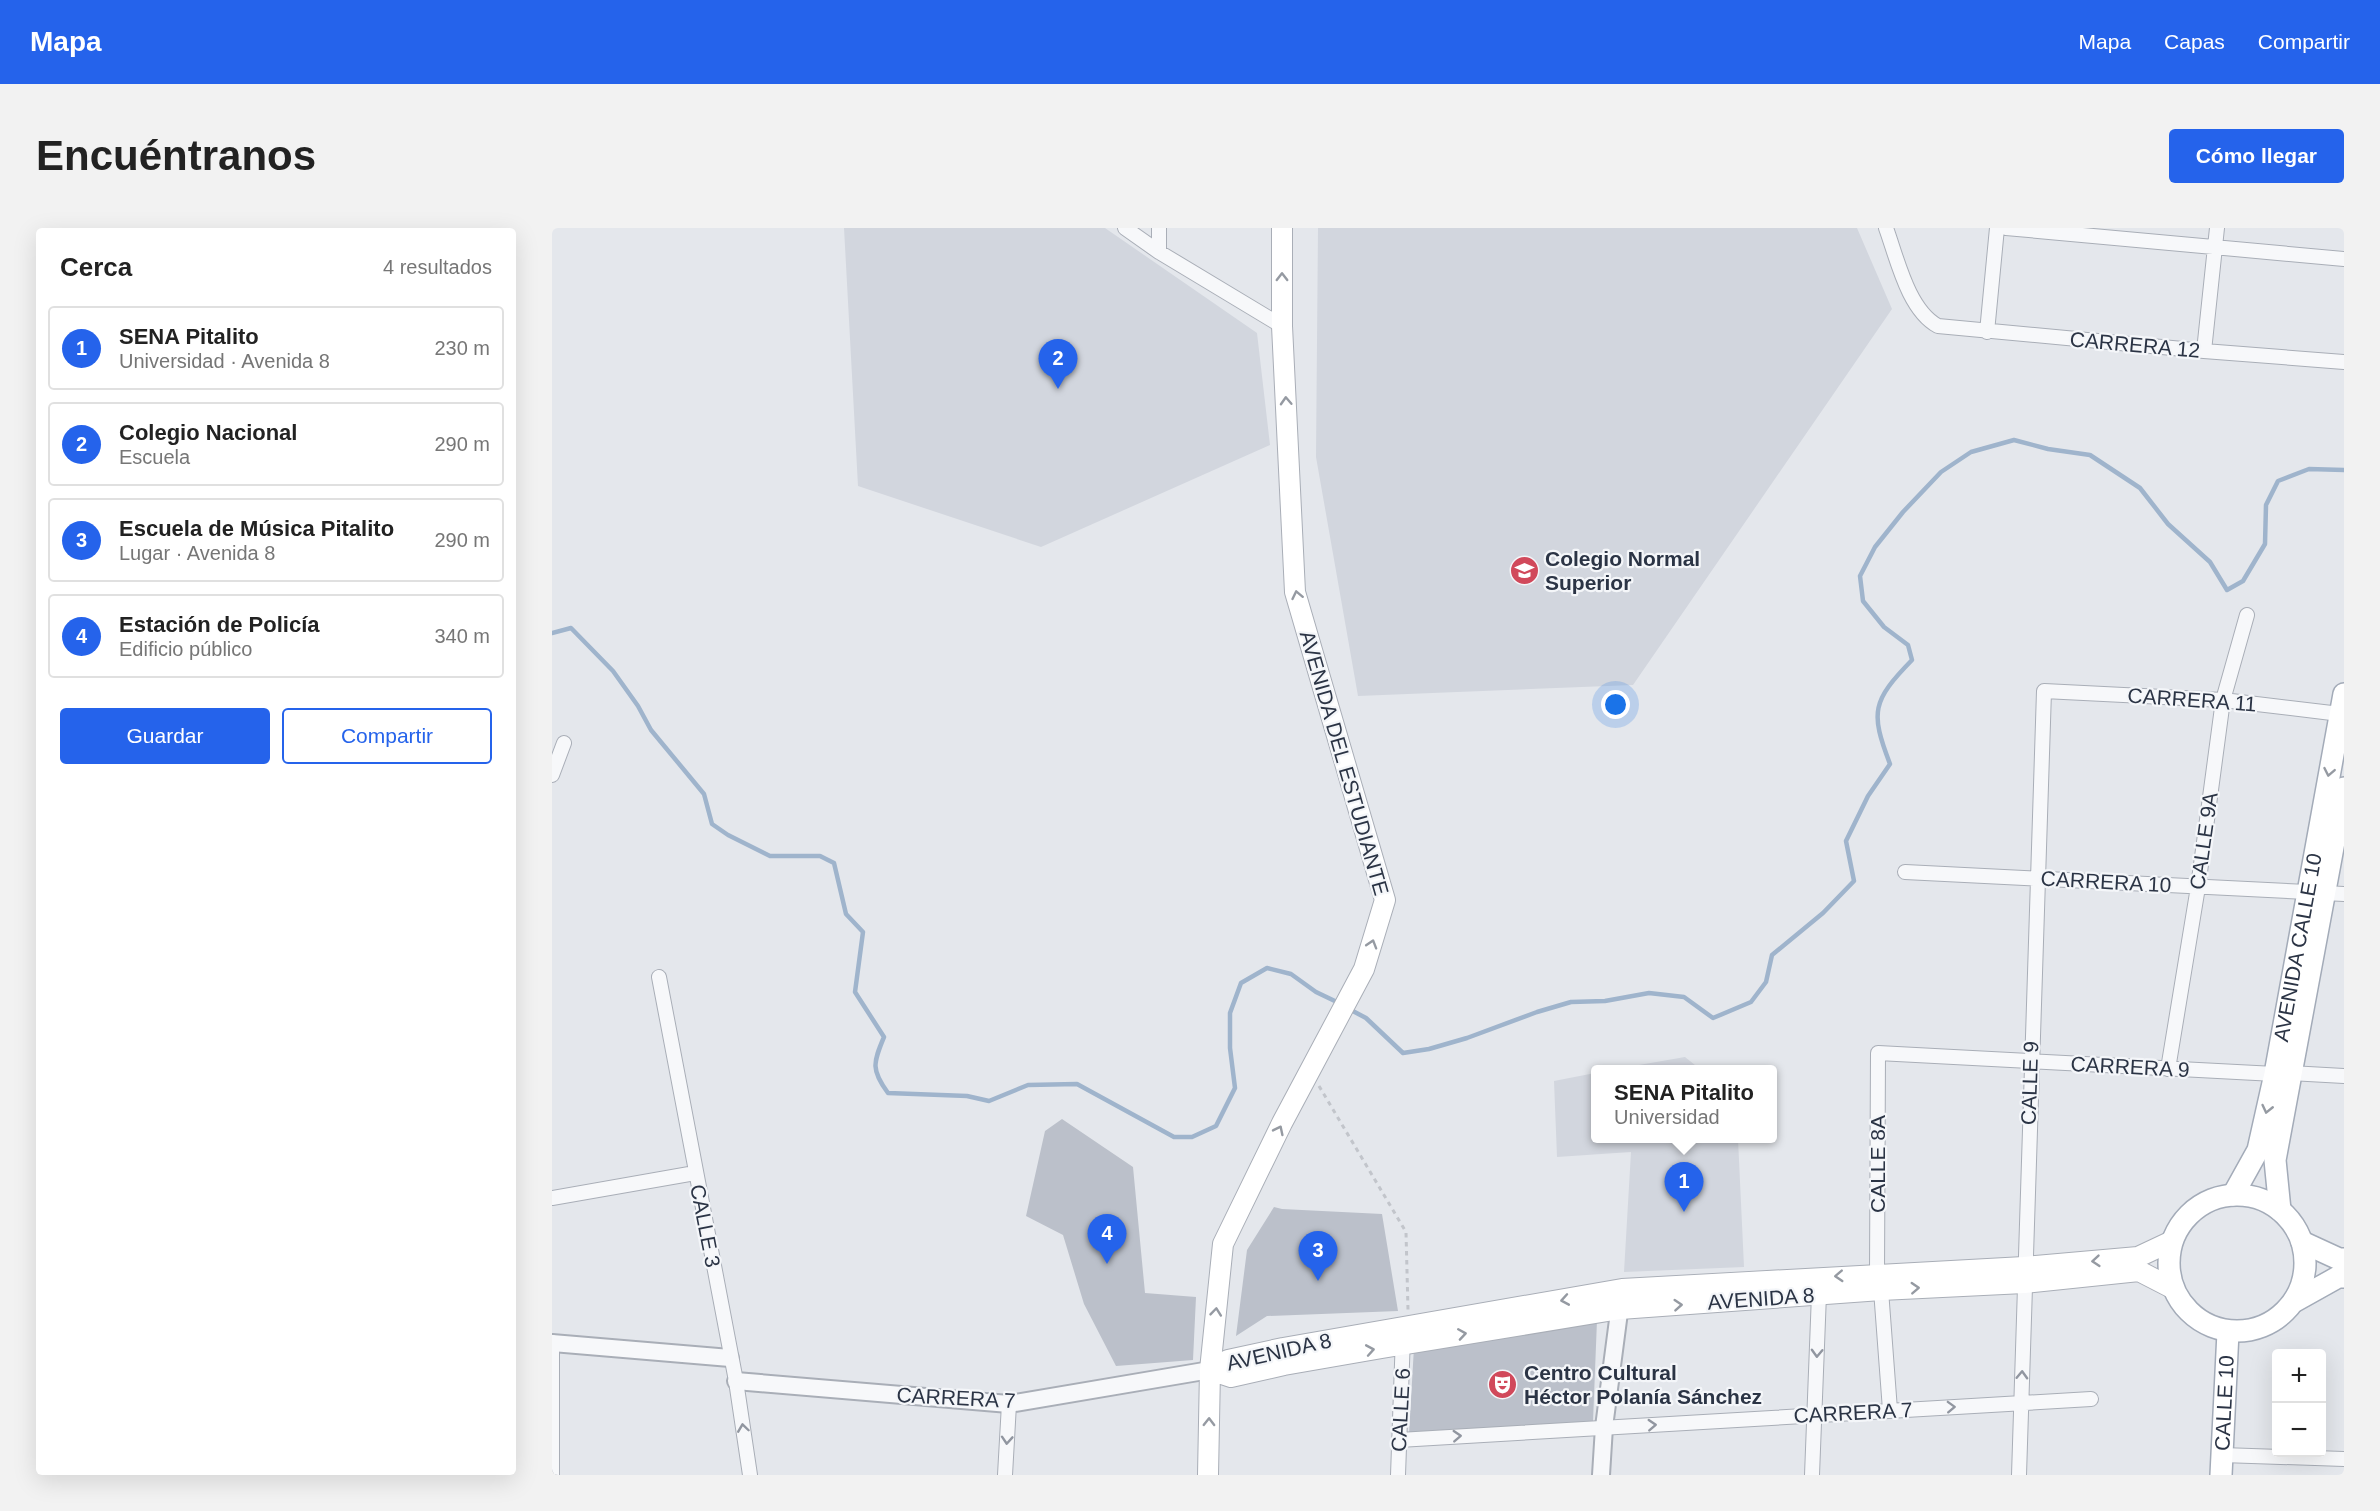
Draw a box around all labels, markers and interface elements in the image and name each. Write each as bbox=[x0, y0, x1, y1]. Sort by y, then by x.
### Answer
text: Mapa bbox=[30, 26, 102, 57]
text: Mapa bbox=[2079, 30, 2131, 53]
text: Capas bbox=[2164, 30, 2225, 53]
text: Compartir bbox=[2258, 30, 2350, 53]
button: Cómo llegar bbox=[2169, 129, 2344, 183]
text: Encuéntranos bbox=[36, 132, 316, 179]
text: Cerca bbox=[60, 252, 132, 282]
text: 4 resultados bbox=[383, 256, 492, 278]
one-way arrow bbox=[1276, 273, 1288, 282]
text: SENA Pitalito bbox=[119, 324, 259, 349]
street label: CARRERA 12 bbox=[2069, 327, 2201, 362]
text: 1 bbox=[76, 337, 87, 359]
text: 230 m bbox=[434, 337, 490, 359]
pin: 2 bbox=[1038, 340, 1078, 389]
text: Universidad · Avenida 8 bbox=[119, 350, 330, 372]
one-way arrow bbox=[1279, 396, 1292, 405]
text: Colegio Nacional bbox=[119, 420, 297, 445]
text: 2 bbox=[76, 433, 87, 455]
text: 290 m bbox=[434, 433, 490, 455]
text: Escuela bbox=[119, 446, 190, 468]
text: Escuela de Música Pitalito bbox=[119, 516, 394, 541]
text: 3 bbox=[76, 529, 87, 551]
text: 290 m bbox=[434, 529, 490, 551]
text: Lugar · Avenida 8 bbox=[119, 542, 275, 564]
place label: Colegio Normal Superior bbox=[1545, 547, 1700, 594]
school or university icon: Colegio Normal Superior bbox=[1508, 555, 1540, 587]
one-way arrow bbox=[1291, 590, 1304, 600]
text: Estación de Policía bbox=[119, 612, 320, 637]
text: 4 bbox=[76, 625, 87, 647]
text: 340 m bbox=[434, 625, 490, 647]
street label: AVENIDA DEL ESTUDIANTE bbox=[1296, 628, 1393, 898]
text: Edificio público bbox=[119, 638, 252, 660]
street label: CARRERA 11 bbox=[2127, 684, 2257, 715]
your location bbox=[1601, 690, 1630, 719]
button: Guardar bbox=[60, 708, 270, 764]
button: Compartir bbox=[282, 708, 492, 764]
one-way arrow bbox=[2323, 767, 2336, 777]
street label: CALLE 9A bbox=[2185, 791, 2222, 891]
street label: AVENIDA CALLE 10 bbox=[2269, 851, 2326, 1043]
street label: CARRERA 10 bbox=[2040, 867, 2172, 896]
one-way arrow bbox=[1365, 939, 1377, 950]
street label: CALLE 9 bbox=[2017, 1041, 2042, 1125]
street label: CARRERA 9 bbox=[2070, 1052, 2190, 1081]
popup bbox=[1591, 1065, 1777, 1143]
text: SENA Pitalito bbox=[1614, 1080, 1754, 1105]
one-way arrow bbox=[2261, 1104, 2274, 1114]
text: Universidad bbox=[1614, 1106, 1720, 1128]
street label: CALLE 8A bbox=[1866, 1115, 1889, 1213]
one-way arrow bbox=[1271, 1125, 1283, 1136]
pin: 1 bbox=[1664, 1162, 1704, 1212]
street label: CALLE 3 bbox=[686, 1182, 725, 1269]
pin: 4 bbox=[1088, 1214, 1126, 1264]
pin: 3 bbox=[1298, 1232, 1338, 1281]
one-way arrow bbox=[2092, 1254, 2101, 1267]
one-way arrow bbox=[1834, 1270, 1843, 1283]
one-way arrow bbox=[1910, 1282, 1919, 1295]
street label: AVENIDA 8 bbox=[1707, 1283, 1815, 1314]
one-way arrow bbox=[1560, 1293, 1569, 1305]
one-way arrow bbox=[1674, 1299, 1683, 1312]
one-way arrow bbox=[1209, 1307, 1222, 1316]
street label: AVENIDA 8 bbox=[1224, 1328, 1334, 1375]
one-way arrow bbox=[1457, 1329, 1467, 1341]
one-way arrow bbox=[1365, 1344, 1374, 1356]
one-way arrow bbox=[1810, 1348, 1823, 1357]
map controls bbox=[2272, 1349, 2326, 1457]
button: + bbox=[2272, 1349, 2326, 1403]
street label: CALLE 10 bbox=[2210, 1355, 2238, 1451]
place label: Centro Cultural Héctor Polanía Sánchez bbox=[1524, 1361, 1762, 1408]
street label: CALLE 6 bbox=[1387, 1367, 1414, 1453]
theatre icon: Centro Cultural Héctor Polanía Sánchez bbox=[1487, 1369, 1519, 1401]
one-way arrow bbox=[2015, 1370, 2028, 1379]
street label: CARRERA 7 bbox=[896, 1383, 1016, 1412]
street label: CARRERA 7 bbox=[1793, 1398, 1913, 1427]
one-way arrow bbox=[1947, 1401, 1956, 1414]
button: − bbox=[2272, 1403, 2326, 1457]
one-way arrow bbox=[1203, 1418, 1215, 1427]
one-way arrow bbox=[1647, 1418, 1656, 1431]
one-way arrow bbox=[737, 1423, 749, 1433]
one-way arrow bbox=[1452, 1430, 1461, 1443]
one-way arrow bbox=[1001, 1435, 1014, 1444]

